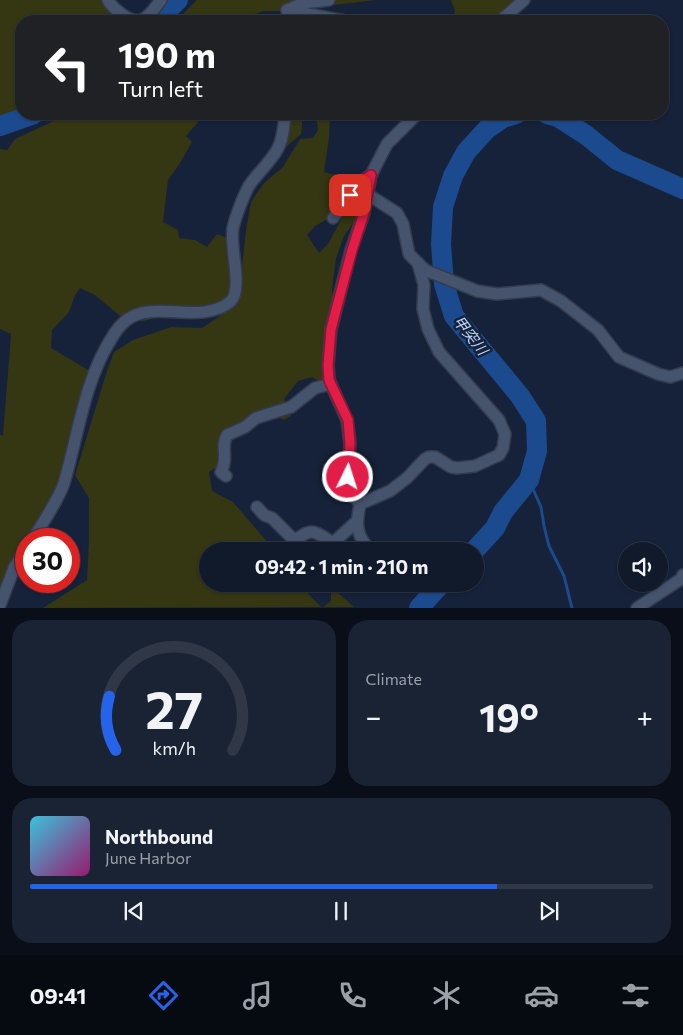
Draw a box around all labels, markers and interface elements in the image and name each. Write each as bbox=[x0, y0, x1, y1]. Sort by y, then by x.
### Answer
text: 190 m bbox=[118, 32, 216, 75]
icon: left bbox=[35, 35, 100, 100]
text: Turn left bbox=[118, 75, 203, 102]
pin bbox=[329, 174, 371, 216]
icon: arrive bbox=[336, 181, 364, 209]
water label: 甲突川 bbox=[450, 312, 493, 360]
position arrow bbox=[321, 450, 373, 502]
speed limit sign: 30 bbox=[15, 528, 80, 593]
map controls bbox=[618, 542, 668, 592]
button: sound bbox=[618, 542, 668, 592]
text: 09:42 · 1 min · 210 m bbox=[255, 555, 428, 578]
text: Climate bbox=[366, 669, 422, 688]
text: 27 bbox=[145, 676, 203, 740]
text: 19° bbox=[479, 693, 539, 740]
text: − bbox=[366, 699, 381, 733]
text: + bbox=[637, 699, 653, 733]
text: km/h bbox=[152, 737, 195, 759]
text: Northbound bbox=[105, 825, 213, 848]
text: June Harbor bbox=[105, 848, 191, 867]
icon: previous bbox=[120, 897, 148, 925]
icon: pause bbox=[327, 897, 355, 925]
icon: next bbox=[535, 897, 563, 925]
icon: directions bbox=[146, 978, 181, 1013]
icon: music bbox=[240, 978, 275, 1013]
icon: phone bbox=[335, 978, 370, 1013]
icon: climate bbox=[429, 978, 464, 1013]
icon: car bbox=[524, 978, 559, 1013]
icon: filters bbox=[618, 978, 653, 1013]
text: 09:41 bbox=[30, 982, 87, 1009]

